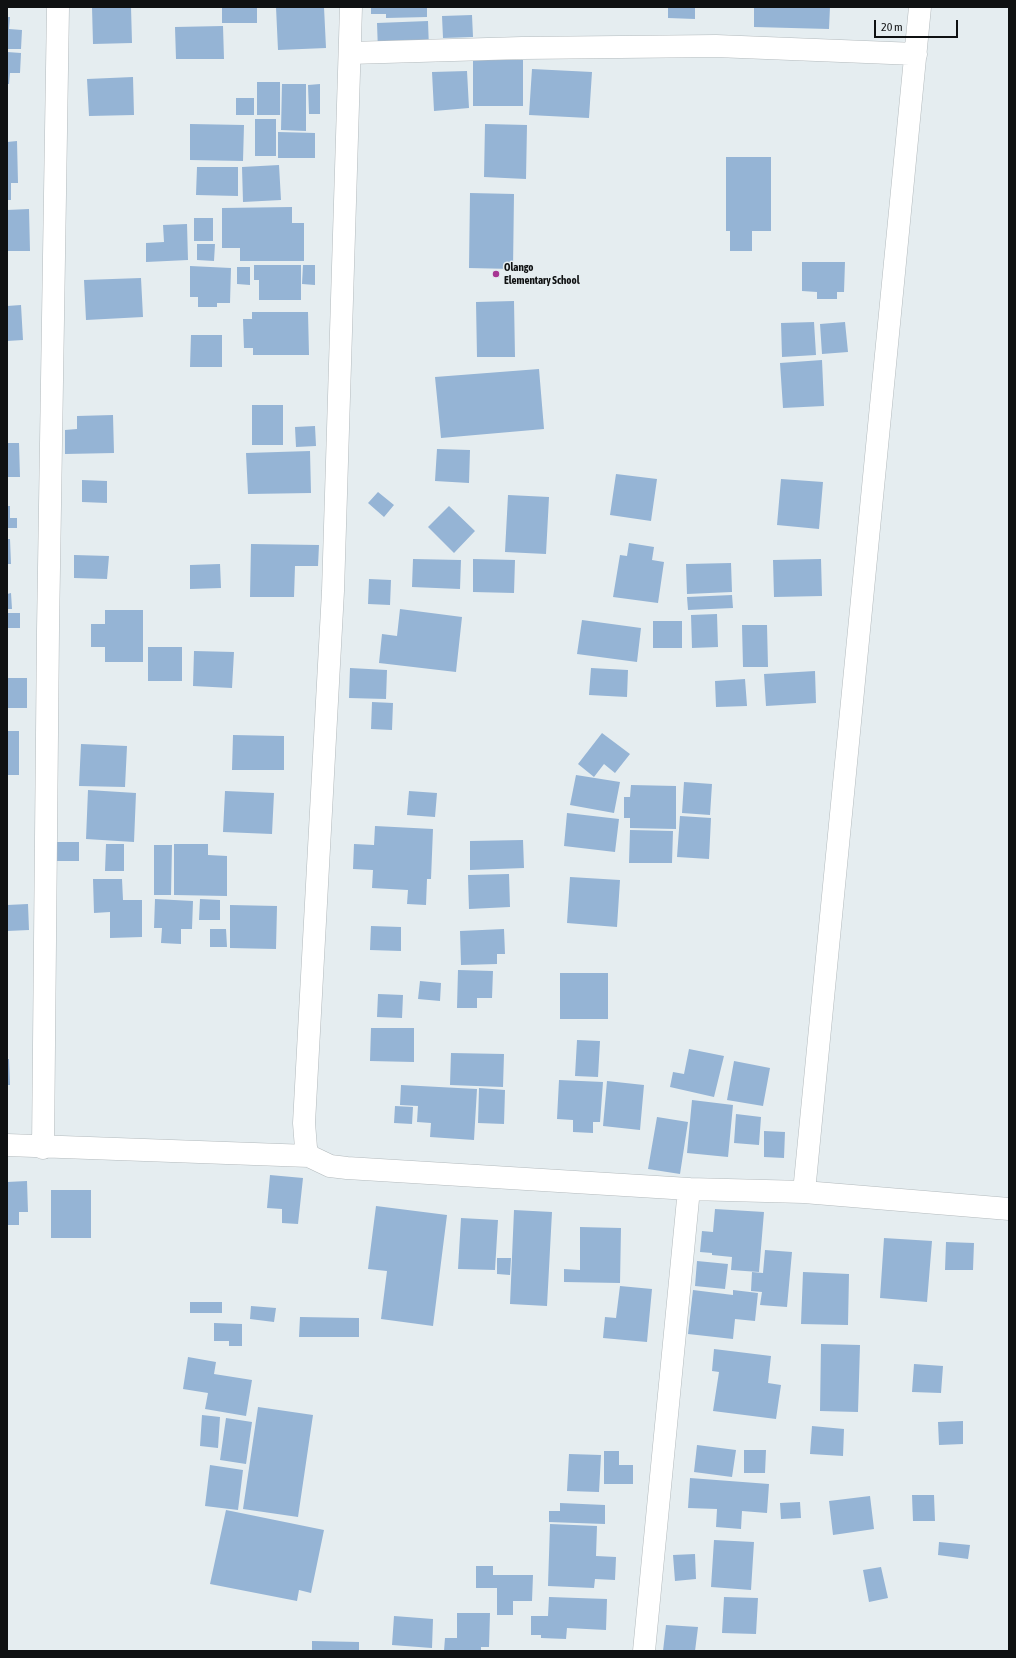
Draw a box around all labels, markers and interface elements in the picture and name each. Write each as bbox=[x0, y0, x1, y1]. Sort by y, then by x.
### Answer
scale bar bbox=[876, 12, 960, 38]
text: 20 m bbox=[881, 20, 903, 34]
place label: Olango Elementary School bbox=[504, 261, 580, 287]
marker: Olango Elementary School bbox=[491, 269, 501, 279]

